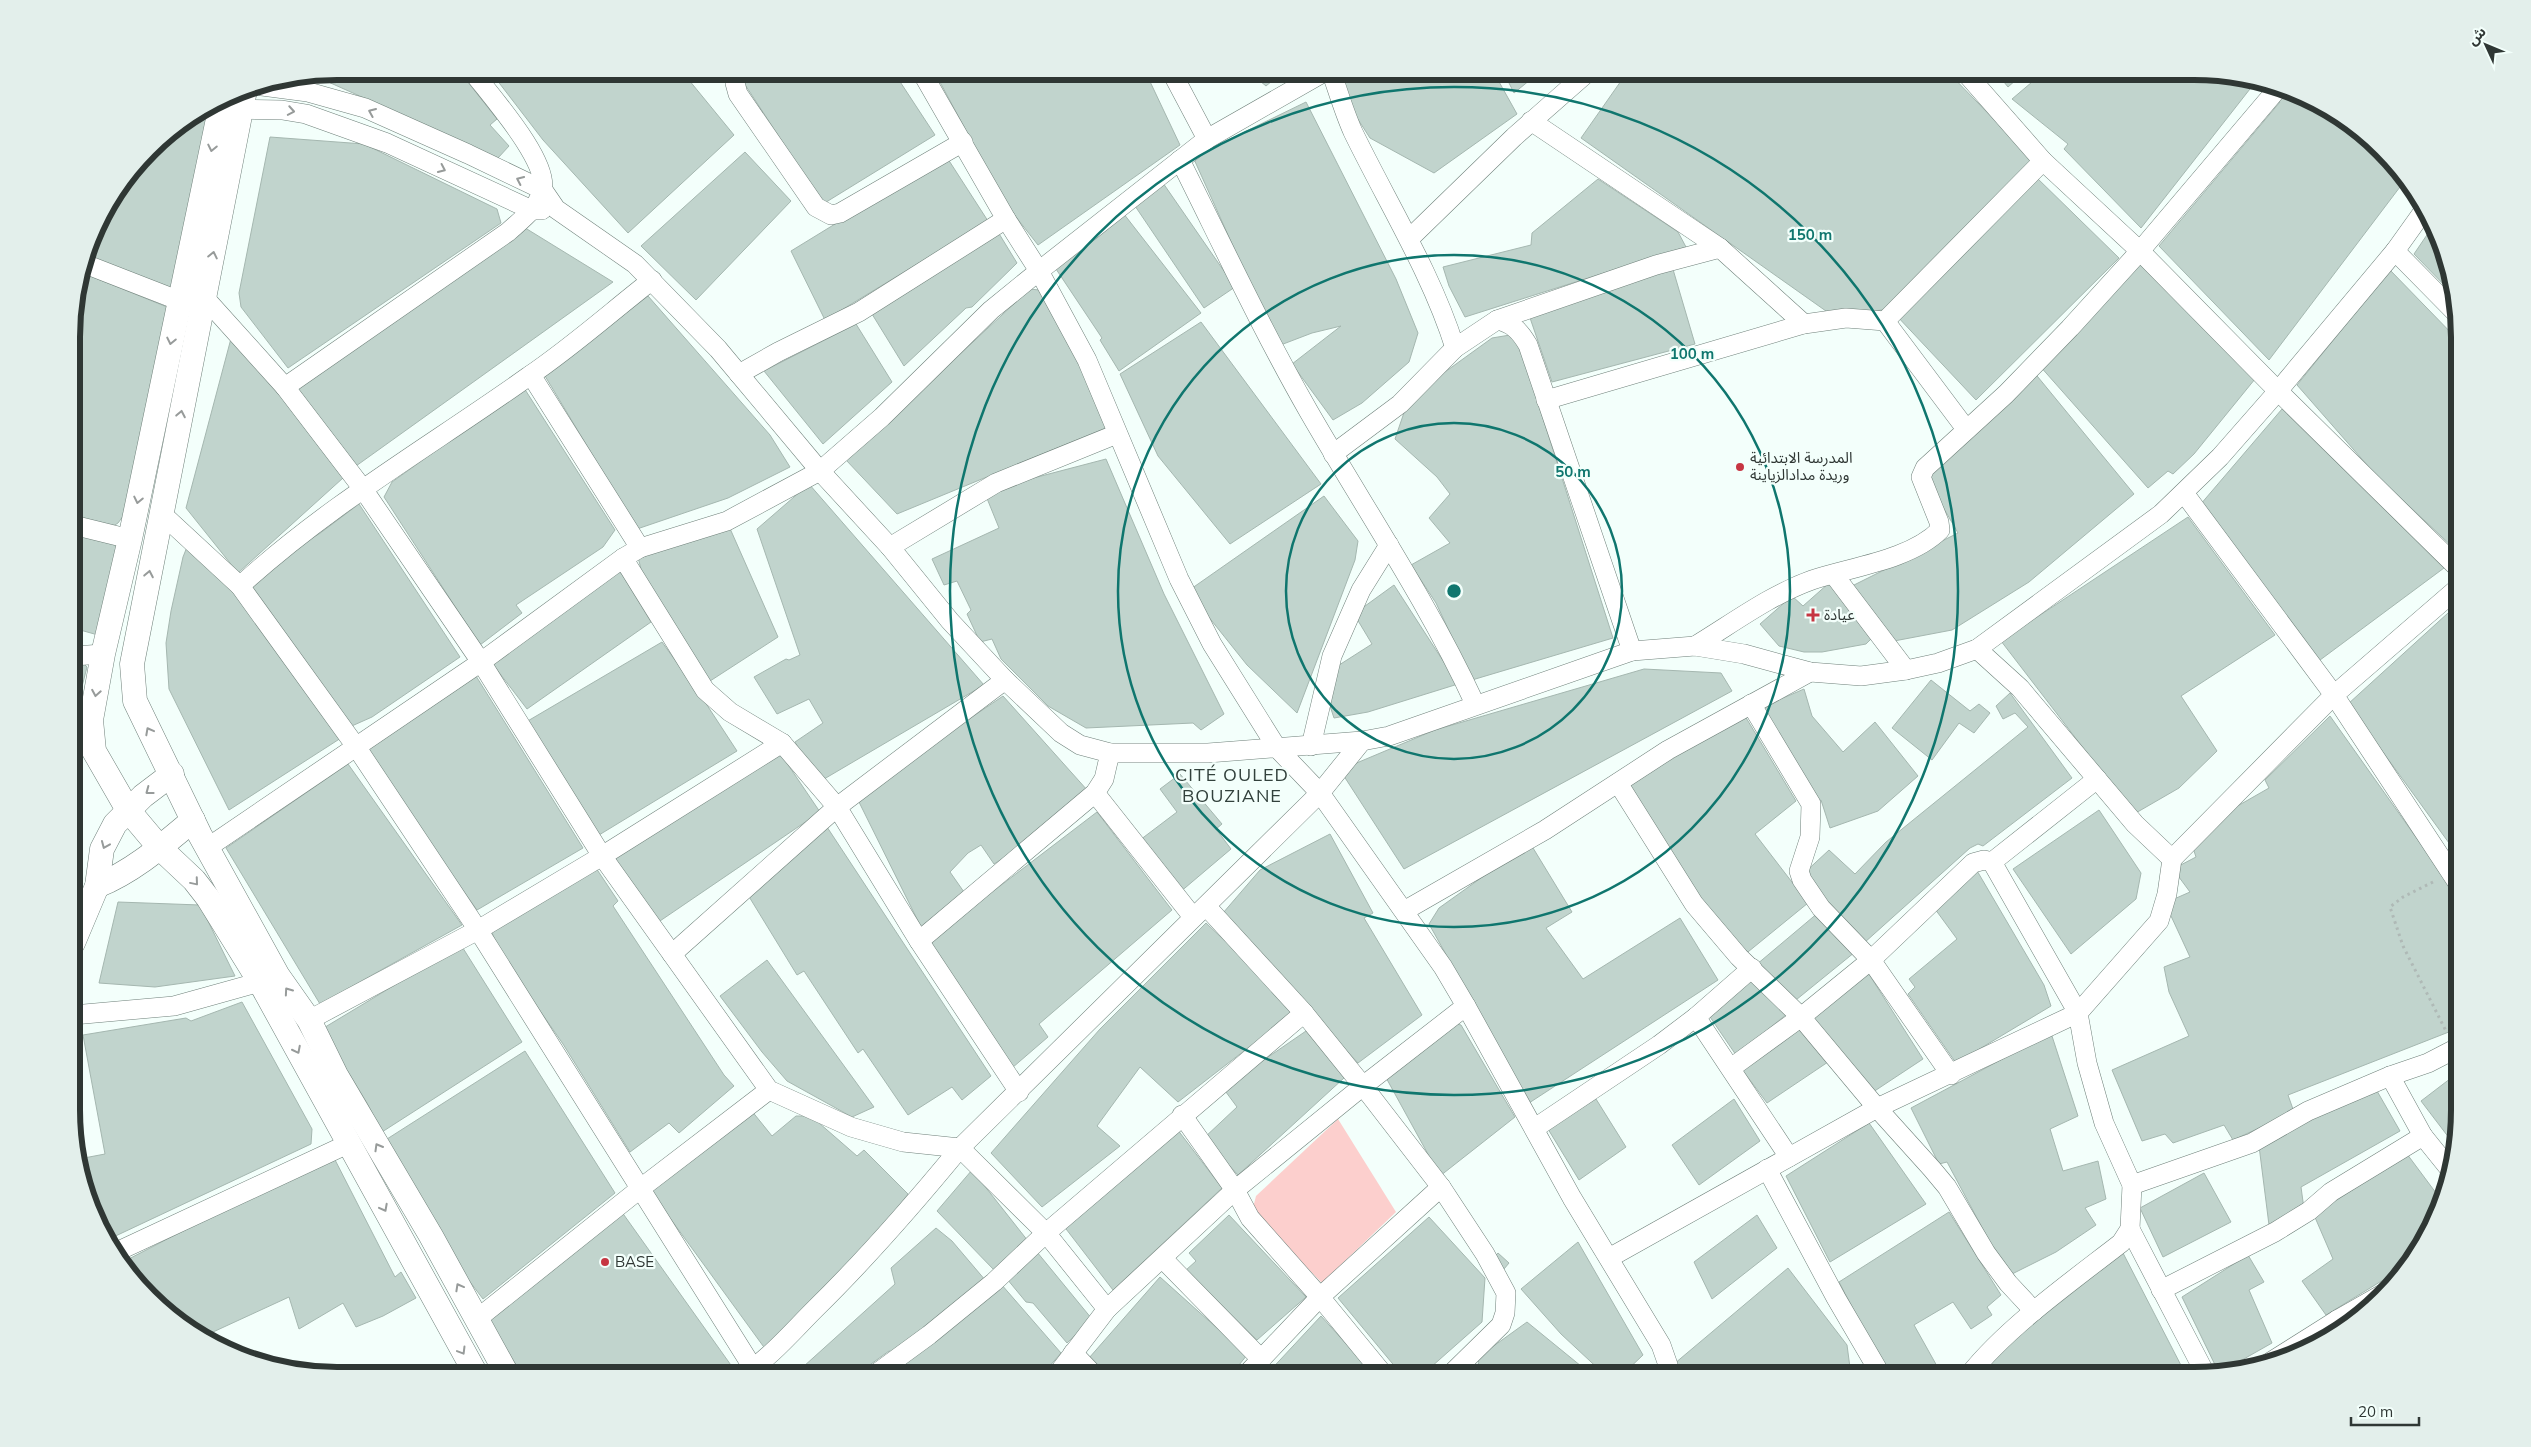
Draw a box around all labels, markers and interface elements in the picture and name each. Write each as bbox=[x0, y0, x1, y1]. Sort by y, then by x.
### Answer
north arrow bbox=[2461, 20, 2511, 70]
text: ش bbox=[2464, 23, 2490, 49]
one-way arrow bbox=[287, 106, 295, 116]
one-way arrow bbox=[368, 107, 377, 118]
one-way arrow bbox=[207, 144, 218, 152]
one-way arrow bbox=[437, 163, 446, 173]
one-way arrow bbox=[516, 175, 525, 186]
text: 150 m bbox=[1788, 225, 1832, 244]
one-way arrow bbox=[207, 251, 218, 259]
one-way arrow bbox=[167, 337, 177, 346]
text: 100 m bbox=[1670, 344, 1714, 363]
one-way arrow bbox=[175, 410, 185, 419]
place label: المدرسة الابتدائية وريدة مدادالزياينة bbox=[1750, 448, 1853, 484]
marker: المدرسة الابتدائية وريدة مدادالزياينة bbox=[1734, 461, 1746, 473]
text: 50 m bbox=[1555, 462, 1591, 481]
one-way arrow bbox=[134, 496, 144, 505]
one-way arrow bbox=[143, 569, 154, 578]
centre of rings bbox=[1445, 582, 1463, 600]
place label: عيادة bbox=[1824, 605, 1855, 624]
marker: عيادة bbox=[1806, 608, 1820, 622]
one-way arrow bbox=[91, 689, 101, 698]
one-way arrow bbox=[145, 727, 155, 736]
district label: CITÉ OULED BOUZIANE bbox=[1175, 763, 1289, 807]
one-way arrow bbox=[146, 786, 155, 794]
one-way arrow bbox=[100, 840, 111, 849]
one-way arrow bbox=[190, 876, 199, 885]
one-way arrow bbox=[285, 987, 294, 996]
one-way arrow bbox=[291, 1045, 301, 1054]
one-way arrow bbox=[374, 1143, 384, 1152]
one-way arrow bbox=[378, 1203, 388, 1212]
place label: BASE bbox=[615, 1252, 654, 1271]
marker: BASE bbox=[599, 1256, 611, 1268]
one-way arrow bbox=[455, 1283, 465, 1292]
one-way arrow bbox=[456, 1345, 466, 1354]
scale bar bbox=[2351, 1394, 2418, 1426]
text: 20 m bbox=[2358, 1402, 2393, 1421]

